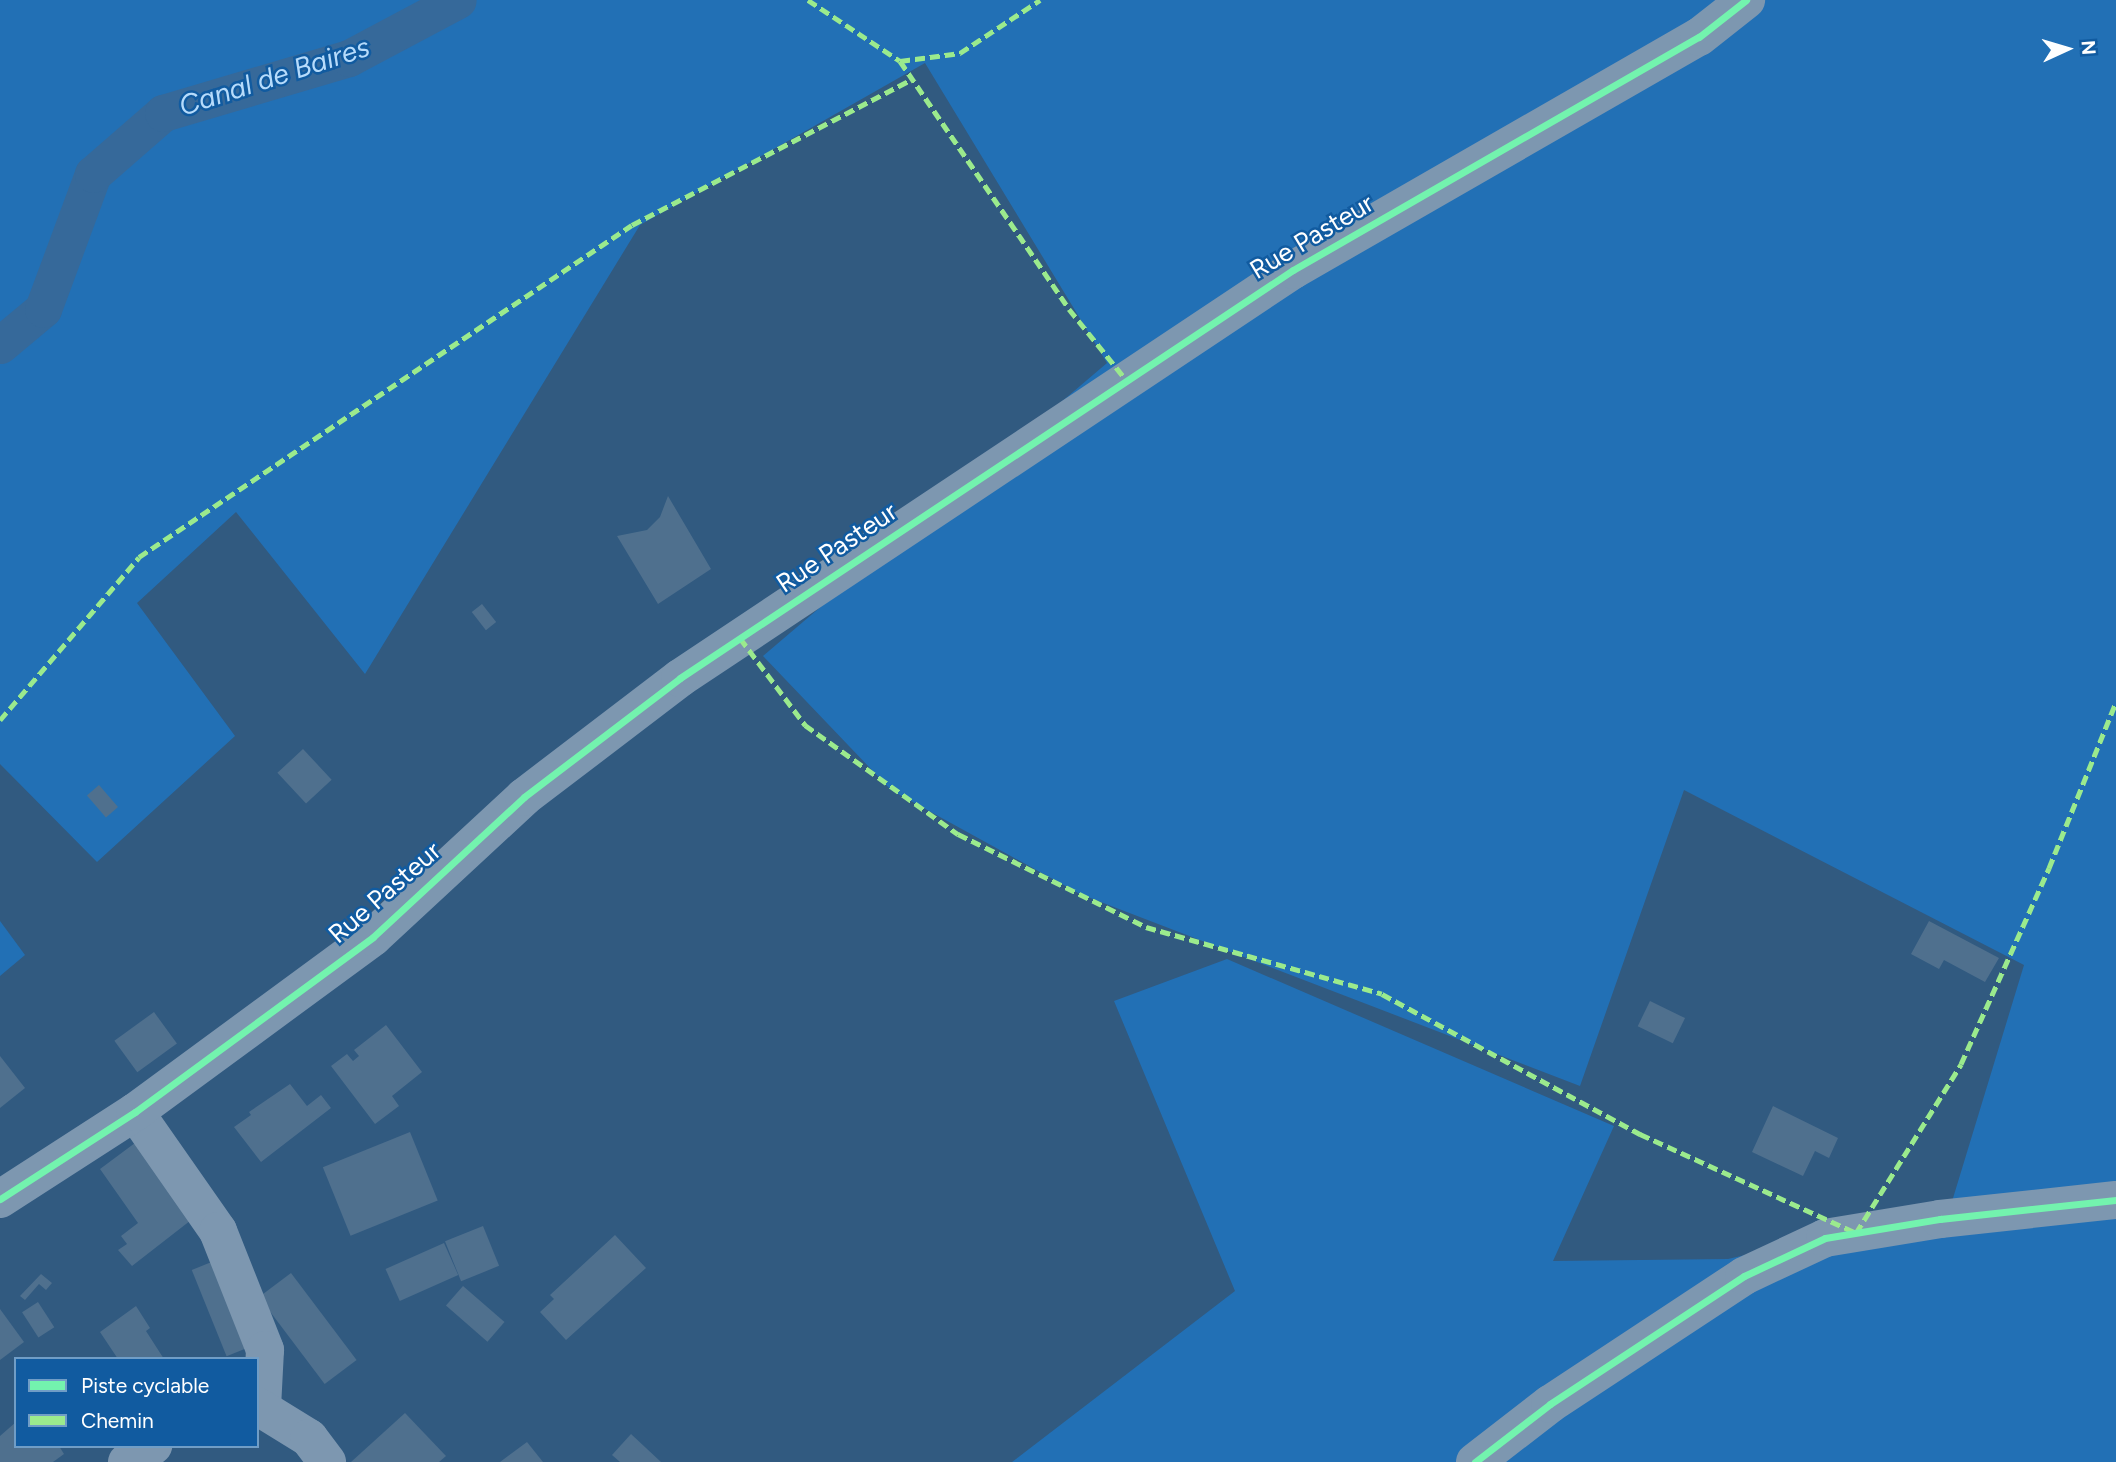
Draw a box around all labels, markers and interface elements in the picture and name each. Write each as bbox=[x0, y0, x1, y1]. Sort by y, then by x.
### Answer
north arrow bbox=[2032, 14, 2102, 84]
water label: Canal de Baires bbox=[174, 29, 374, 123]
text: N bbox=[2076, 39, 2100, 56]
street label: Rue Pasteur bbox=[1244, 188, 1380, 286]
street label: Rue Pasteur bbox=[771, 496, 903, 600]
street label: Rue Pasteur bbox=[322, 836, 448, 950]
legend bbox=[14, 1357, 259, 1448]
text: Piste cyclable bbox=[81, 1373, 209, 1398]
text: Chemin bbox=[81, 1408, 154, 1433]

